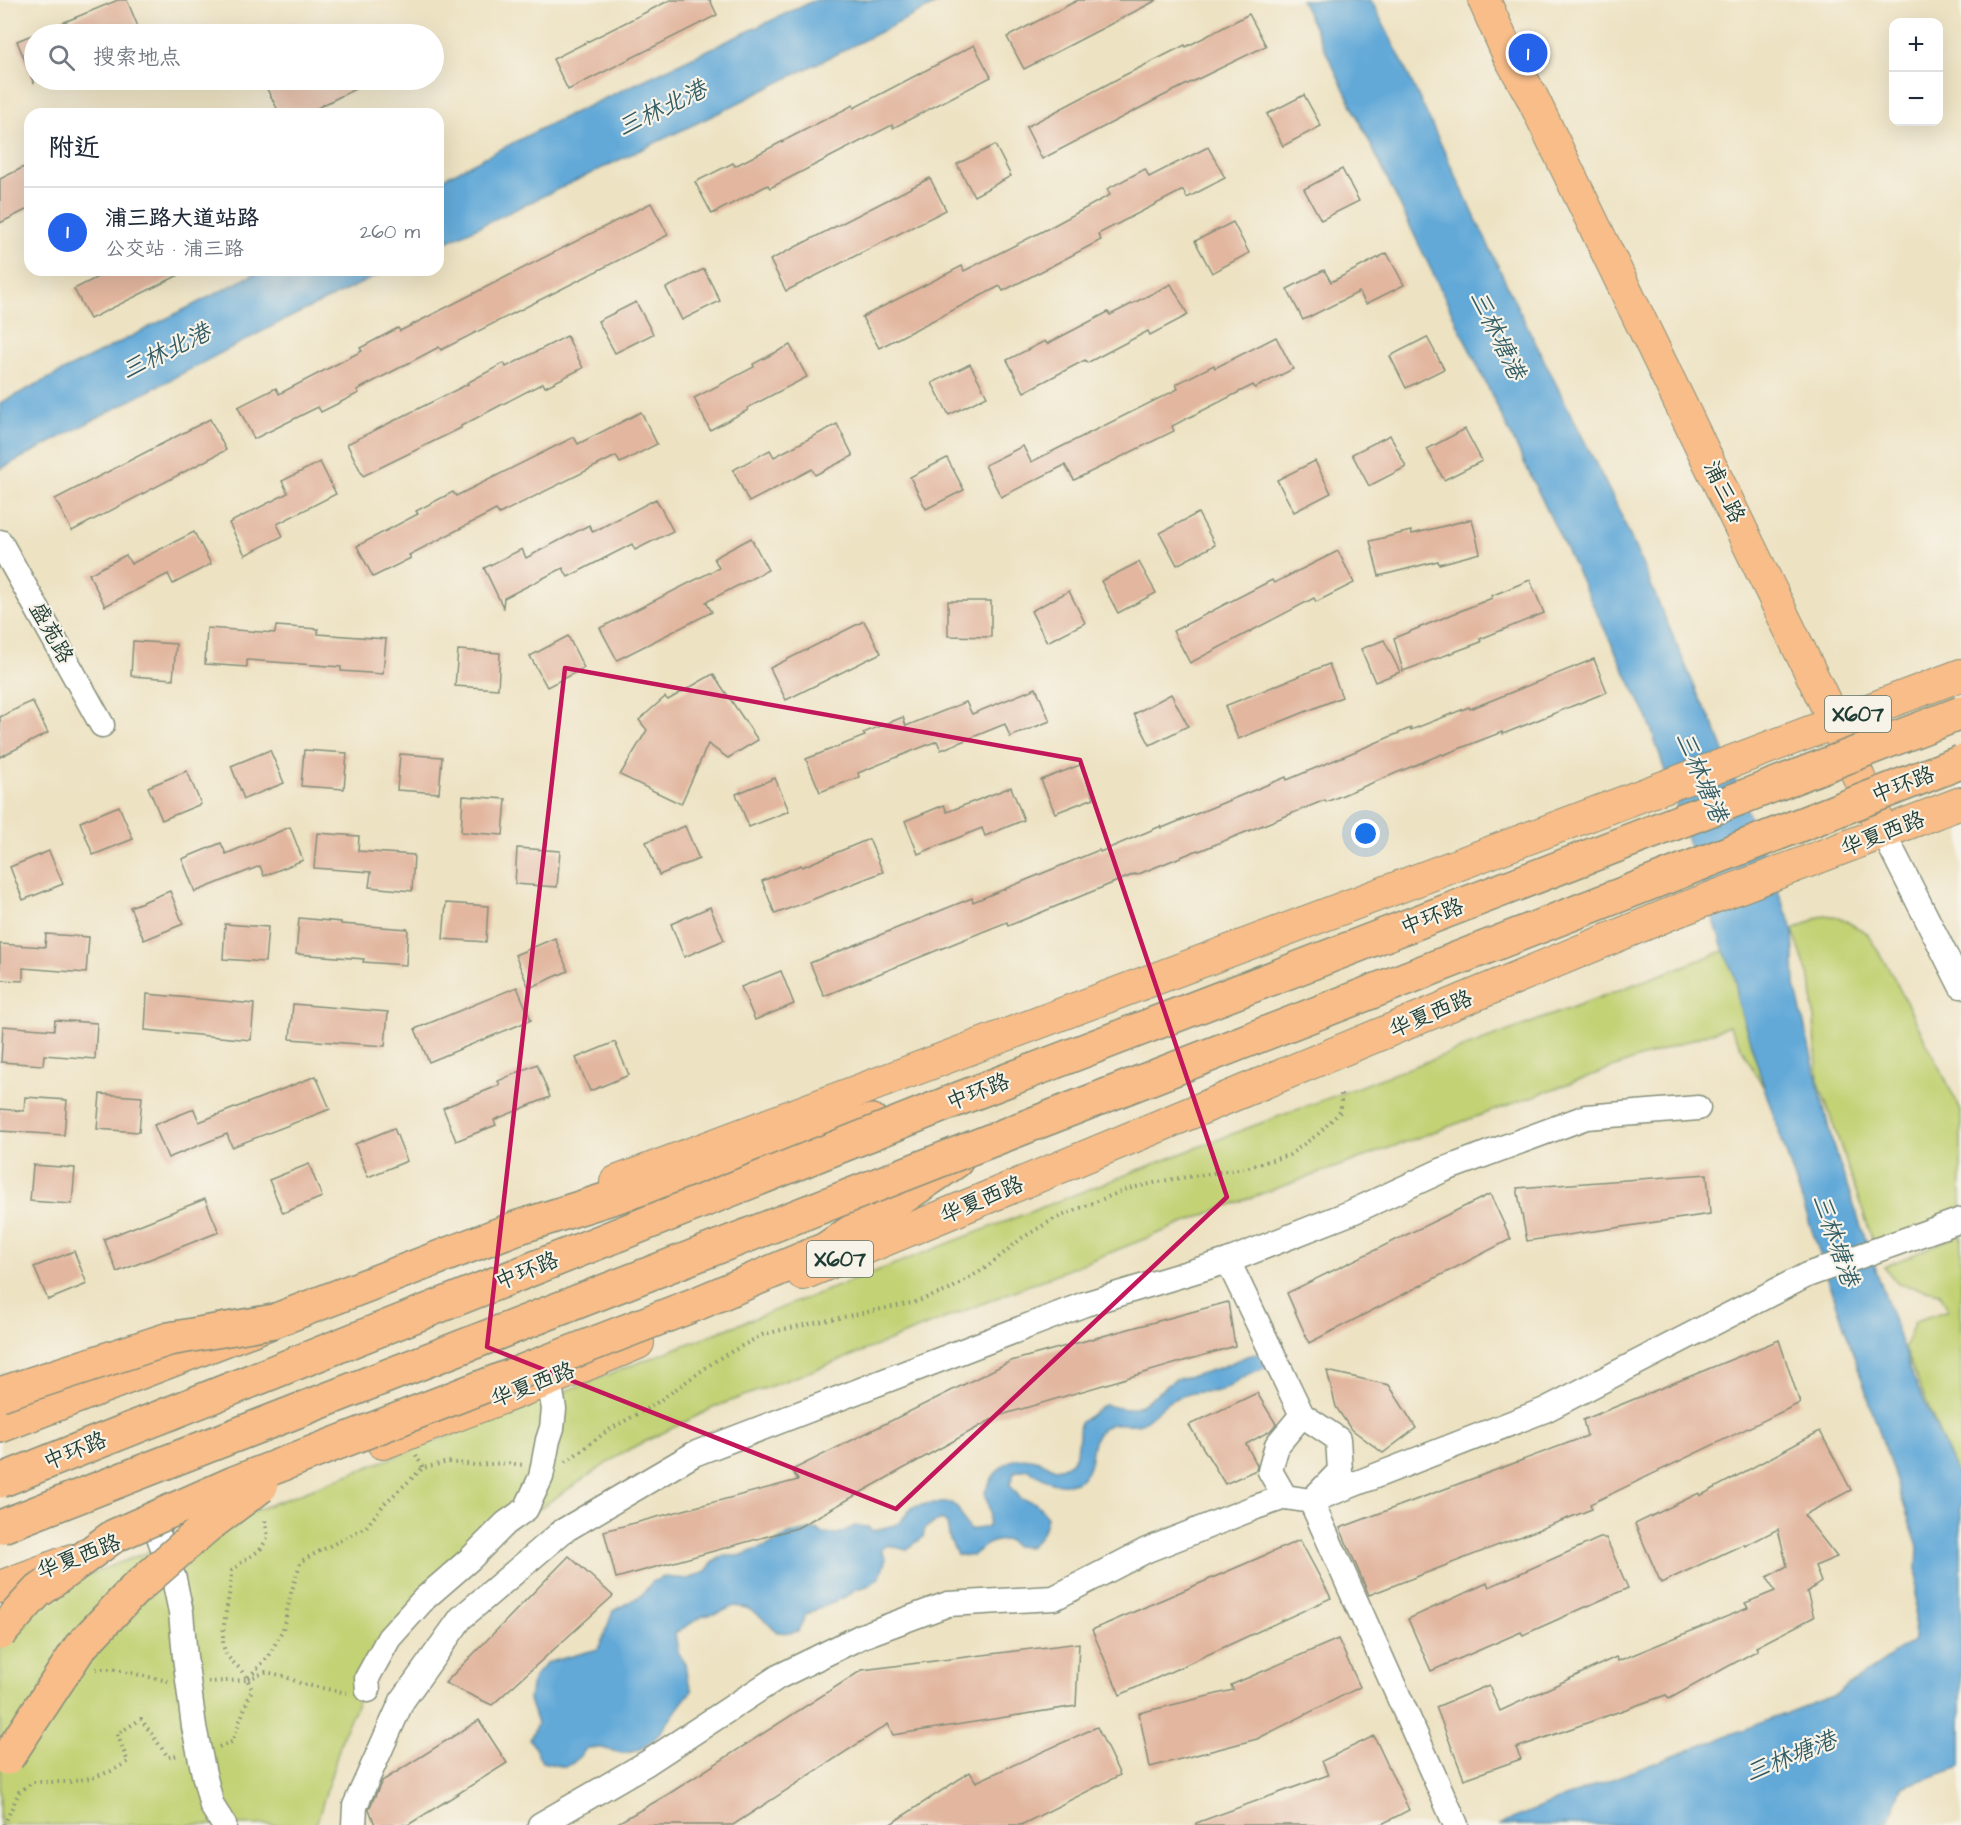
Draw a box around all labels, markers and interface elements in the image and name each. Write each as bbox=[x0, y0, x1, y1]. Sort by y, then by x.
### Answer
map controls bbox=[1889, 18, 1943, 126]
button: + bbox=[1889, 18, 1943, 72]
search box bbox=[24, 24, 444, 90]
pin: 1 bbox=[1508, 31, 1547, 76]
icon: search bbox=[45, 41, 78, 74]
text: 搜索地点 bbox=[93, 42, 181, 73]
water label: 三林北港 bbox=[611, 72, 714, 145]
button: − bbox=[1889, 72, 1943, 126]
text: 附近 bbox=[48, 130, 100, 166]
text: 浦三路大道站路 bbox=[105, 203, 259, 234]
text: 1 bbox=[66, 218, 69, 246]
text: 260 m bbox=[360, 218, 420, 246]
text: 公交站 · 浦三路 bbox=[105, 235, 244, 263]
water label: 三林塘港 bbox=[1461, 284, 1534, 387]
water label: 三林北港 bbox=[115, 315, 218, 388]
street label: 浦三路 bbox=[1696, 456, 1752, 528]
street label: 盛苑路 bbox=[21, 597, 81, 669]
road number: X607 bbox=[1825, 696, 1891, 732]
water label: 三林塘港 bbox=[1667, 726, 1736, 830]
street label: 中环路 bbox=[1867, 759, 1939, 811]
street label: 华夏西路 bbox=[1836, 804, 1930, 864]
your location bbox=[1351, 819, 1380, 848]
street label: 中环路 bbox=[1396, 891, 1468, 943]
street label: 华夏西路 bbox=[1384, 983, 1478, 1045]
street label: 中环路 bbox=[942, 1066, 1014, 1118]
street label: 华夏西路 bbox=[935, 1169, 1029, 1231]
water label: 三林塘港 bbox=[1803, 1189, 1867, 1293]
road number: X607 bbox=[807, 1241, 873, 1277]
street label: 中环路 bbox=[491, 1244, 563, 1298]
street label: 华夏西路 bbox=[486, 1355, 580, 1415]
street label: 中环路 bbox=[39, 1424, 111, 1478]
street label: 华夏西路 bbox=[32, 1527, 126, 1587]
water label: 三林塘港 bbox=[1740, 1723, 1844, 1791]

